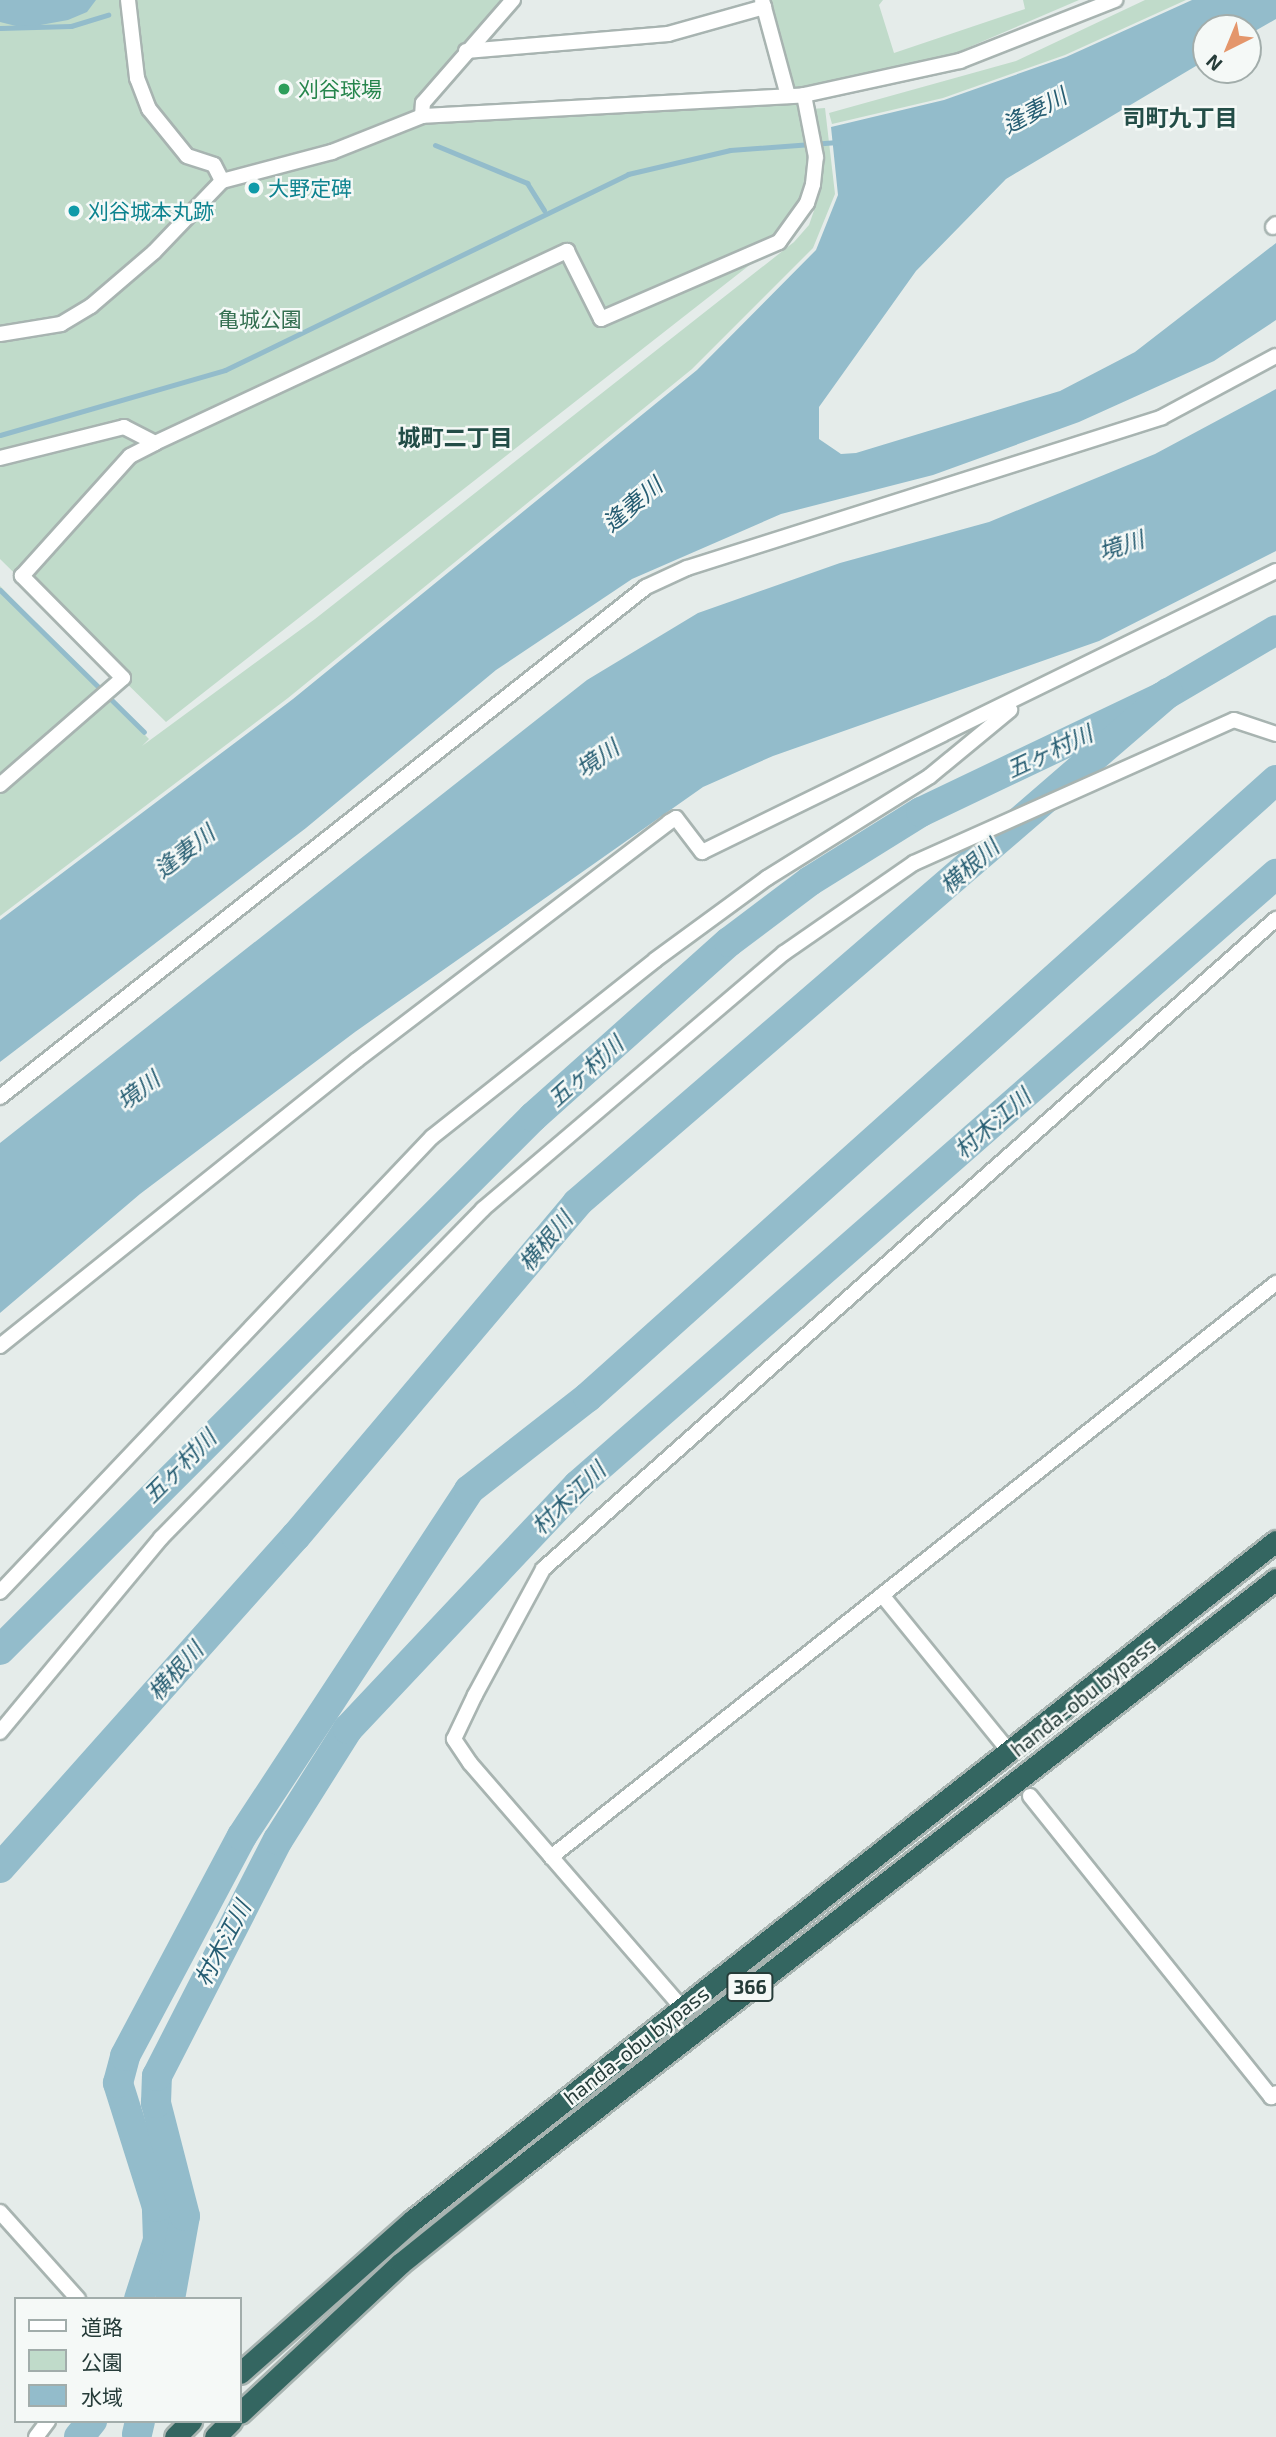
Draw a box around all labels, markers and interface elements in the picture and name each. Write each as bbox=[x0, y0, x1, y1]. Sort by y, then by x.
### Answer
north arrow bbox=[1192, 14, 1262, 84]
text: N bbox=[1201, 50, 1227, 76]
place label: 刈谷球場 bbox=[298, 76, 382, 102]
marker: 刈谷球場 bbox=[276, 81, 292, 97]
water label: 逢妻川 bbox=[997, 82, 1071, 138]
district label: 司町九丁目 bbox=[1123, 103, 1237, 131]
place label: 大野定碑 bbox=[268, 175, 352, 201]
marker: 大野定碑 bbox=[246, 180, 262, 196]
place label: 刈谷城本丸跡 bbox=[88, 198, 214, 224]
marker: 刈谷城本丸跡 bbox=[66, 203, 82, 219]
park label: 亀城公園 bbox=[218, 306, 302, 332]
district label: 城町二丁目 bbox=[398, 423, 512, 451]
water label: 逢妻川 bbox=[597, 471, 667, 537]
water label: 境川 bbox=[1095, 525, 1147, 565]
water label: 五ヶ村川 bbox=[1001, 719, 1097, 783]
water label: 境川 bbox=[570, 734, 624, 782]
water label: 逢妻川 bbox=[148, 819, 220, 883]
water label: 横根川 bbox=[934, 833, 1004, 899]
water label: 五ヶ村川 bbox=[542, 1030, 628, 1112]
water label: 境川 bbox=[111, 1065, 165, 1115]
water label: 村木江川 bbox=[948, 1082, 1036, 1164]
water label: 横根川 bbox=[512, 1206, 578, 1276]
water label: 五ヶ村川 bbox=[137, 1424, 221, 1508]
water label: 村木江川 bbox=[525, 1456, 611, 1540]
street label: handa-obu bypass bbox=[1005, 1632, 1161, 1762]
water label: 横根川 bbox=[142, 1636, 208, 1706]
water label: 村木江川 bbox=[188, 1896, 256, 1990]
road number: 366 bbox=[726, 1971, 774, 2002]
street label: handa-obu bypass bbox=[558, 1980, 714, 2110]
legend bbox=[14, 2297, 242, 2423]
text: 道路 bbox=[81, 2314, 123, 2339]
text: 公園 bbox=[81, 2349, 123, 2374]
text: 水域 bbox=[81, 2384, 123, 2409]

